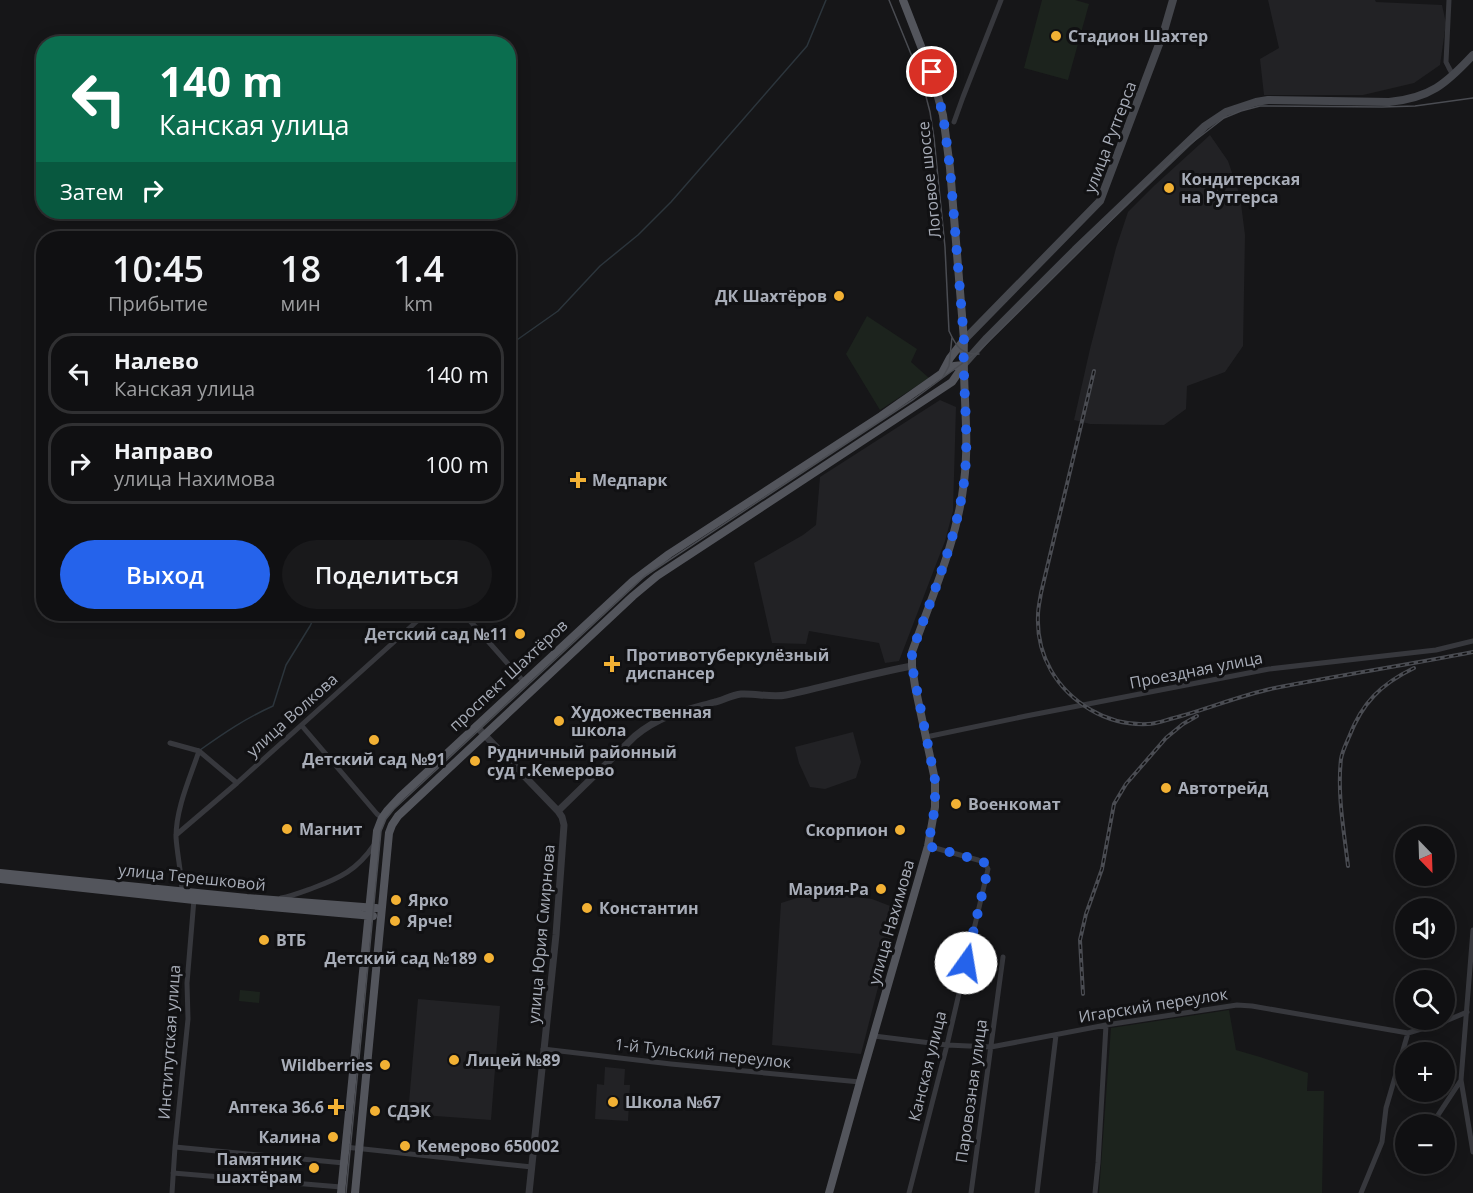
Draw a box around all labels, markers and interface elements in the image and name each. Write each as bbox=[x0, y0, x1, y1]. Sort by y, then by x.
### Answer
place label: Стадион Шахтер bbox=[1068, 25, 1208, 47]
marker: Стадион Шахтер bbox=[1049, 29, 1063, 43]
pin bbox=[906, 46, 957, 97]
text: 140 m bbox=[159, 52, 283, 109]
icon: arrive bbox=[915, 55, 948, 88]
icon: left bbox=[60, 60, 138, 138]
street label: улица Рутгерса bbox=[1079, 78, 1141, 196]
text: Канская улица bbox=[159, 106, 349, 143]
street label: Логовое шоссе bbox=[912, 120, 946, 240]
place label: Кондитерская на Рутгерса bbox=[1181, 168, 1300, 208]
icon: right bbox=[136, 174, 169, 207]
text: Затем bbox=[60, 176, 124, 206]
marker: Кондитерская на Рутгерса bbox=[1162, 181, 1176, 195]
text: 10:45 bbox=[112, 244, 204, 293]
text: 18 bbox=[280, 244, 321, 293]
text: 1.4 bbox=[393, 244, 444, 293]
place label: ДК Шахтёров bbox=[715, 285, 827, 307]
marker: ДК Шахтёров bbox=[832, 289, 846, 303]
text: Прибытие bbox=[108, 290, 208, 317]
text: мин bbox=[281, 290, 321, 317]
text: km bbox=[404, 290, 433, 317]
text: Налево bbox=[114, 345, 199, 375]
icon: left bbox=[63, 357, 96, 390]
text: 140 m bbox=[425, 359, 489, 389]
text: Канская улица bbox=[114, 375, 255, 402]
text: Направо bbox=[114, 435, 213, 465]
icon: right bbox=[63, 447, 96, 480]
text: 100 m bbox=[425, 449, 489, 479]
text: улица Нахимова bbox=[114, 465, 275, 492]
place label: Медпарк bbox=[592, 469, 667, 491]
marker: Медпарк bbox=[569, 471, 587, 489]
button: Выход bbox=[60, 540, 270, 609]
button: Поделиться bbox=[282, 540, 492, 609]
street label: проспект Шахтёров bbox=[444, 614, 572, 736]
place label: Детский сад №11 bbox=[365, 623, 508, 645]
marker: Детский сад №11 bbox=[513, 627, 527, 641]
place label: Противотуберкулёзный диспансер bbox=[626, 644, 829, 684]
street label: Проездная улица bbox=[1128, 646, 1264, 694]
marker: Противотуберкулёзный диспансер bbox=[603, 655, 621, 673]
street label: улица Волкова bbox=[242, 668, 342, 762]
place label: Художественная школа bbox=[571, 701, 712, 741]
marker: Художественная школа bbox=[552, 714, 566, 728]
marker: Детский сад №91 bbox=[367, 733, 381, 747]
place label: Рудничный районный суд г.Кемерово bbox=[487, 741, 677, 781]
place label: Детский сад №91 bbox=[302, 748, 446, 770]
marker: Рудничный районный суд г.Кемерово bbox=[468, 754, 482, 768]
place label: Автотрейд bbox=[1178, 777, 1269, 799]
marker: Автотрейд bbox=[1159, 781, 1173, 795]
place label: Военкомат bbox=[968, 793, 1061, 815]
marker: Военкомат bbox=[949, 797, 963, 811]
place label: Магнит bbox=[299, 818, 363, 840]
place label: Скорпион bbox=[805, 819, 888, 841]
marker: Магнит bbox=[280, 822, 294, 836]
marker: Скорпион bbox=[893, 823, 907, 837]
north arrow bbox=[1395, 826, 1455, 886]
map controls bbox=[1395, 826, 1455, 1174]
street label: улица Юрия Смирнова bbox=[522, 844, 560, 1024]
street label: улица Нахимова bbox=[863, 857, 919, 987]
street label: улица Терешковой bbox=[117, 858, 267, 896]
place label: Мария-Ра bbox=[788, 878, 869, 900]
marker: Мария-Ра bbox=[874, 882, 888, 896]
place label: Ярко bbox=[407, 889, 449, 911]
marker: Ярко bbox=[389, 893, 403, 907]
place label: Константин bbox=[599, 897, 699, 919]
button: sound bbox=[1395, 898, 1455, 958]
marker: Константин bbox=[580, 901, 594, 915]
place label: Ярче! bbox=[406, 910, 452, 932]
marker: Ярче! bbox=[388, 914, 402, 928]
place label: ВТБ bbox=[276, 929, 306, 951]
position arrow bbox=[934, 931, 998, 995]
marker: ВТБ bbox=[257, 933, 271, 947]
place label: Детский сад №189 bbox=[325, 947, 477, 969]
marker: Детский сад №189 bbox=[482, 951, 496, 965]
street label: Институтская улица bbox=[153, 964, 185, 1120]
button: search bbox=[1395, 970, 1455, 1030]
street label: Игарский переулок bbox=[1077, 982, 1230, 1028]
street label: Канская улица bbox=[903, 1009, 951, 1123]
street label: Паровозная улица bbox=[950, 1018, 992, 1164]
street label: 1-й Тульский переулок bbox=[614, 1033, 793, 1073]
button: + bbox=[1395, 1042, 1455, 1102]
place label: Лицей №89 bbox=[466, 1049, 560, 1071]
marker: Лицей №89 bbox=[447, 1053, 461, 1067]
place label: Wildberries bbox=[281, 1054, 373, 1076]
marker: Wildberries bbox=[378, 1058, 392, 1072]
place label: Школа №67 bbox=[625, 1091, 721, 1113]
marker: Школа №67 bbox=[606, 1095, 620, 1109]
place label: Аптека 36.6 bbox=[228, 1096, 324, 1118]
marker: Аптека 36.6 bbox=[329, 1100, 343, 1114]
place label: СДЭК bbox=[387, 1100, 431, 1122]
marker: СДЭК bbox=[368, 1104, 382, 1118]
button: − bbox=[1395, 1114, 1455, 1174]
place label: Калина bbox=[258, 1126, 321, 1148]
marker: Калина bbox=[326, 1130, 340, 1144]
place label: Кемерово 650002 bbox=[417, 1135, 559, 1157]
marker: Кемерово 650002 bbox=[398, 1139, 412, 1153]
place label: Памятник шахтёрам bbox=[216, 1148, 302, 1188]
marker: Памятник шахтёрам bbox=[307, 1161, 321, 1175]

